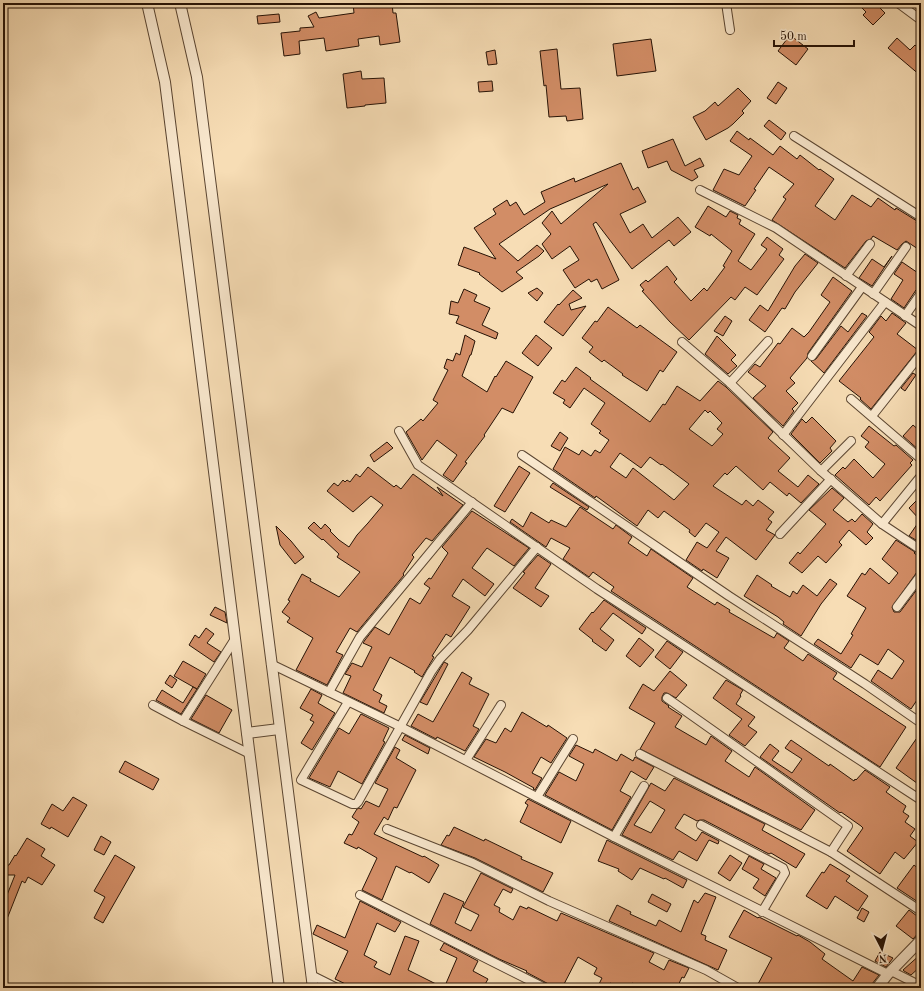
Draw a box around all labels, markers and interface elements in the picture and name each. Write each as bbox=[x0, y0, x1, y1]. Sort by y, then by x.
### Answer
scale bar bbox=[774, 22, 854, 48]
text: 50 m bbox=[780, 30, 807, 43]
north arrow bbox=[862, 929, 902, 969]
text: N bbox=[878, 952, 888, 963]

